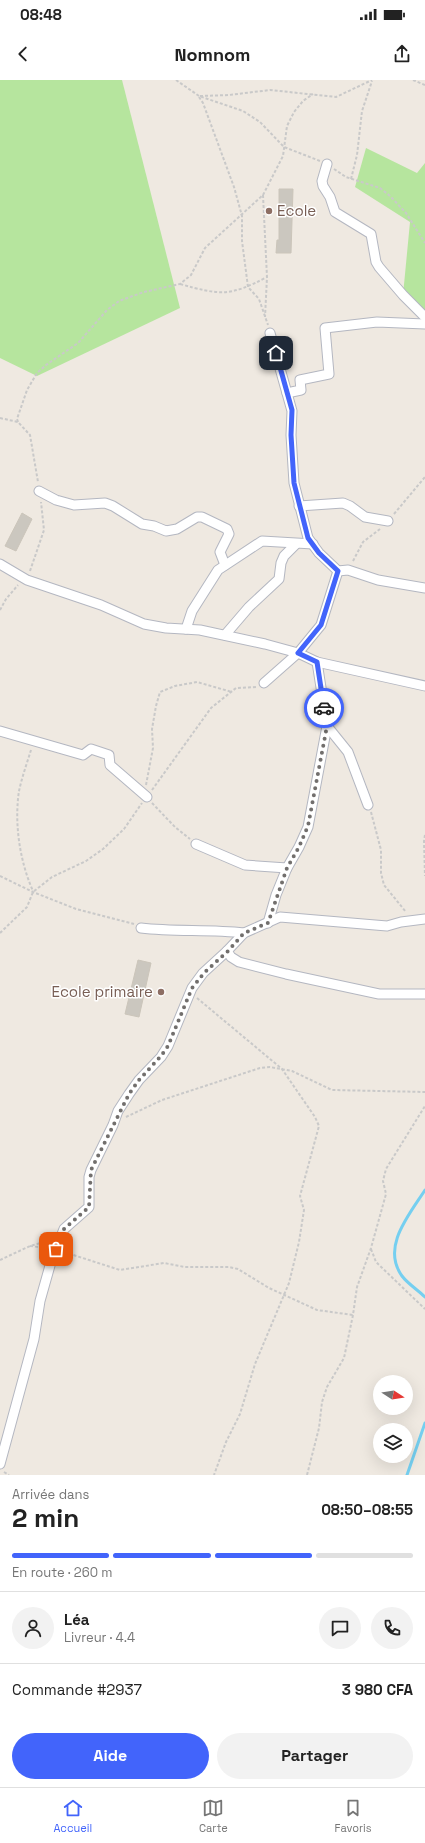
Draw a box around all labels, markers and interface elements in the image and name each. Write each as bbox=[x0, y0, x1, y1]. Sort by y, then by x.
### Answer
text: 08:48 bbox=[20, 5, 62, 24]
icon: back bbox=[12, 43, 34, 65]
text: Nomnom bbox=[175, 43, 250, 66]
icon: share bbox=[391, 43, 413, 65]
place label: Ecole bbox=[277, 201, 316, 220]
marker: Ecole bbox=[264, 206, 274, 216]
pin bbox=[259, 336, 293, 370]
icon: home bbox=[265, 342, 287, 364]
courier bbox=[304, 688, 344, 728]
icon: car bbox=[313, 697, 335, 719]
place label: Ecole primaire bbox=[51, 982, 153, 1001]
marker: Ecole primaire bbox=[156, 987, 166, 997]
pin bbox=[39, 1232, 73, 1266]
icon: bag bbox=[45, 1238, 67, 1260]
north arrow bbox=[373, 1375, 413, 1415]
map controls bbox=[373, 1375, 413, 1463]
button: layers bbox=[373, 1423, 413, 1463]
text: Arrivée dans bbox=[12, 1486, 89, 1503]
text: 08:50–08:55 bbox=[321, 1500, 413, 1519]
text: 2 min bbox=[12, 1501, 79, 1535]
text: En route · 260 m bbox=[12, 1564, 113, 1581]
button: person bbox=[12, 1607, 54, 1649]
button: chat bbox=[319, 1607, 361, 1649]
button: phone bbox=[371, 1607, 413, 1649]
text: Léa bbox=[64, 1610, 89, 1629]
text: Livreur · 4.4 bbox=[64, 1629, 135, 1646]
text: Commande #2937 bbox=[12, 1680, 142, 1699]
text: 3 980 CFA bbox=[342, 1680, 413, 1699]
button: Aide bbox=[12, 1733, 209, 1779]
button: Partager bbox=[217, 1733, 413, 1779]
tab: Accueil bbox=[53, 1797, 92, 1835]
tab: Carte bbox=[199, 1797, 228, 1835]
tab: Favoris bbox=[335, 1797, 372, 1835]

